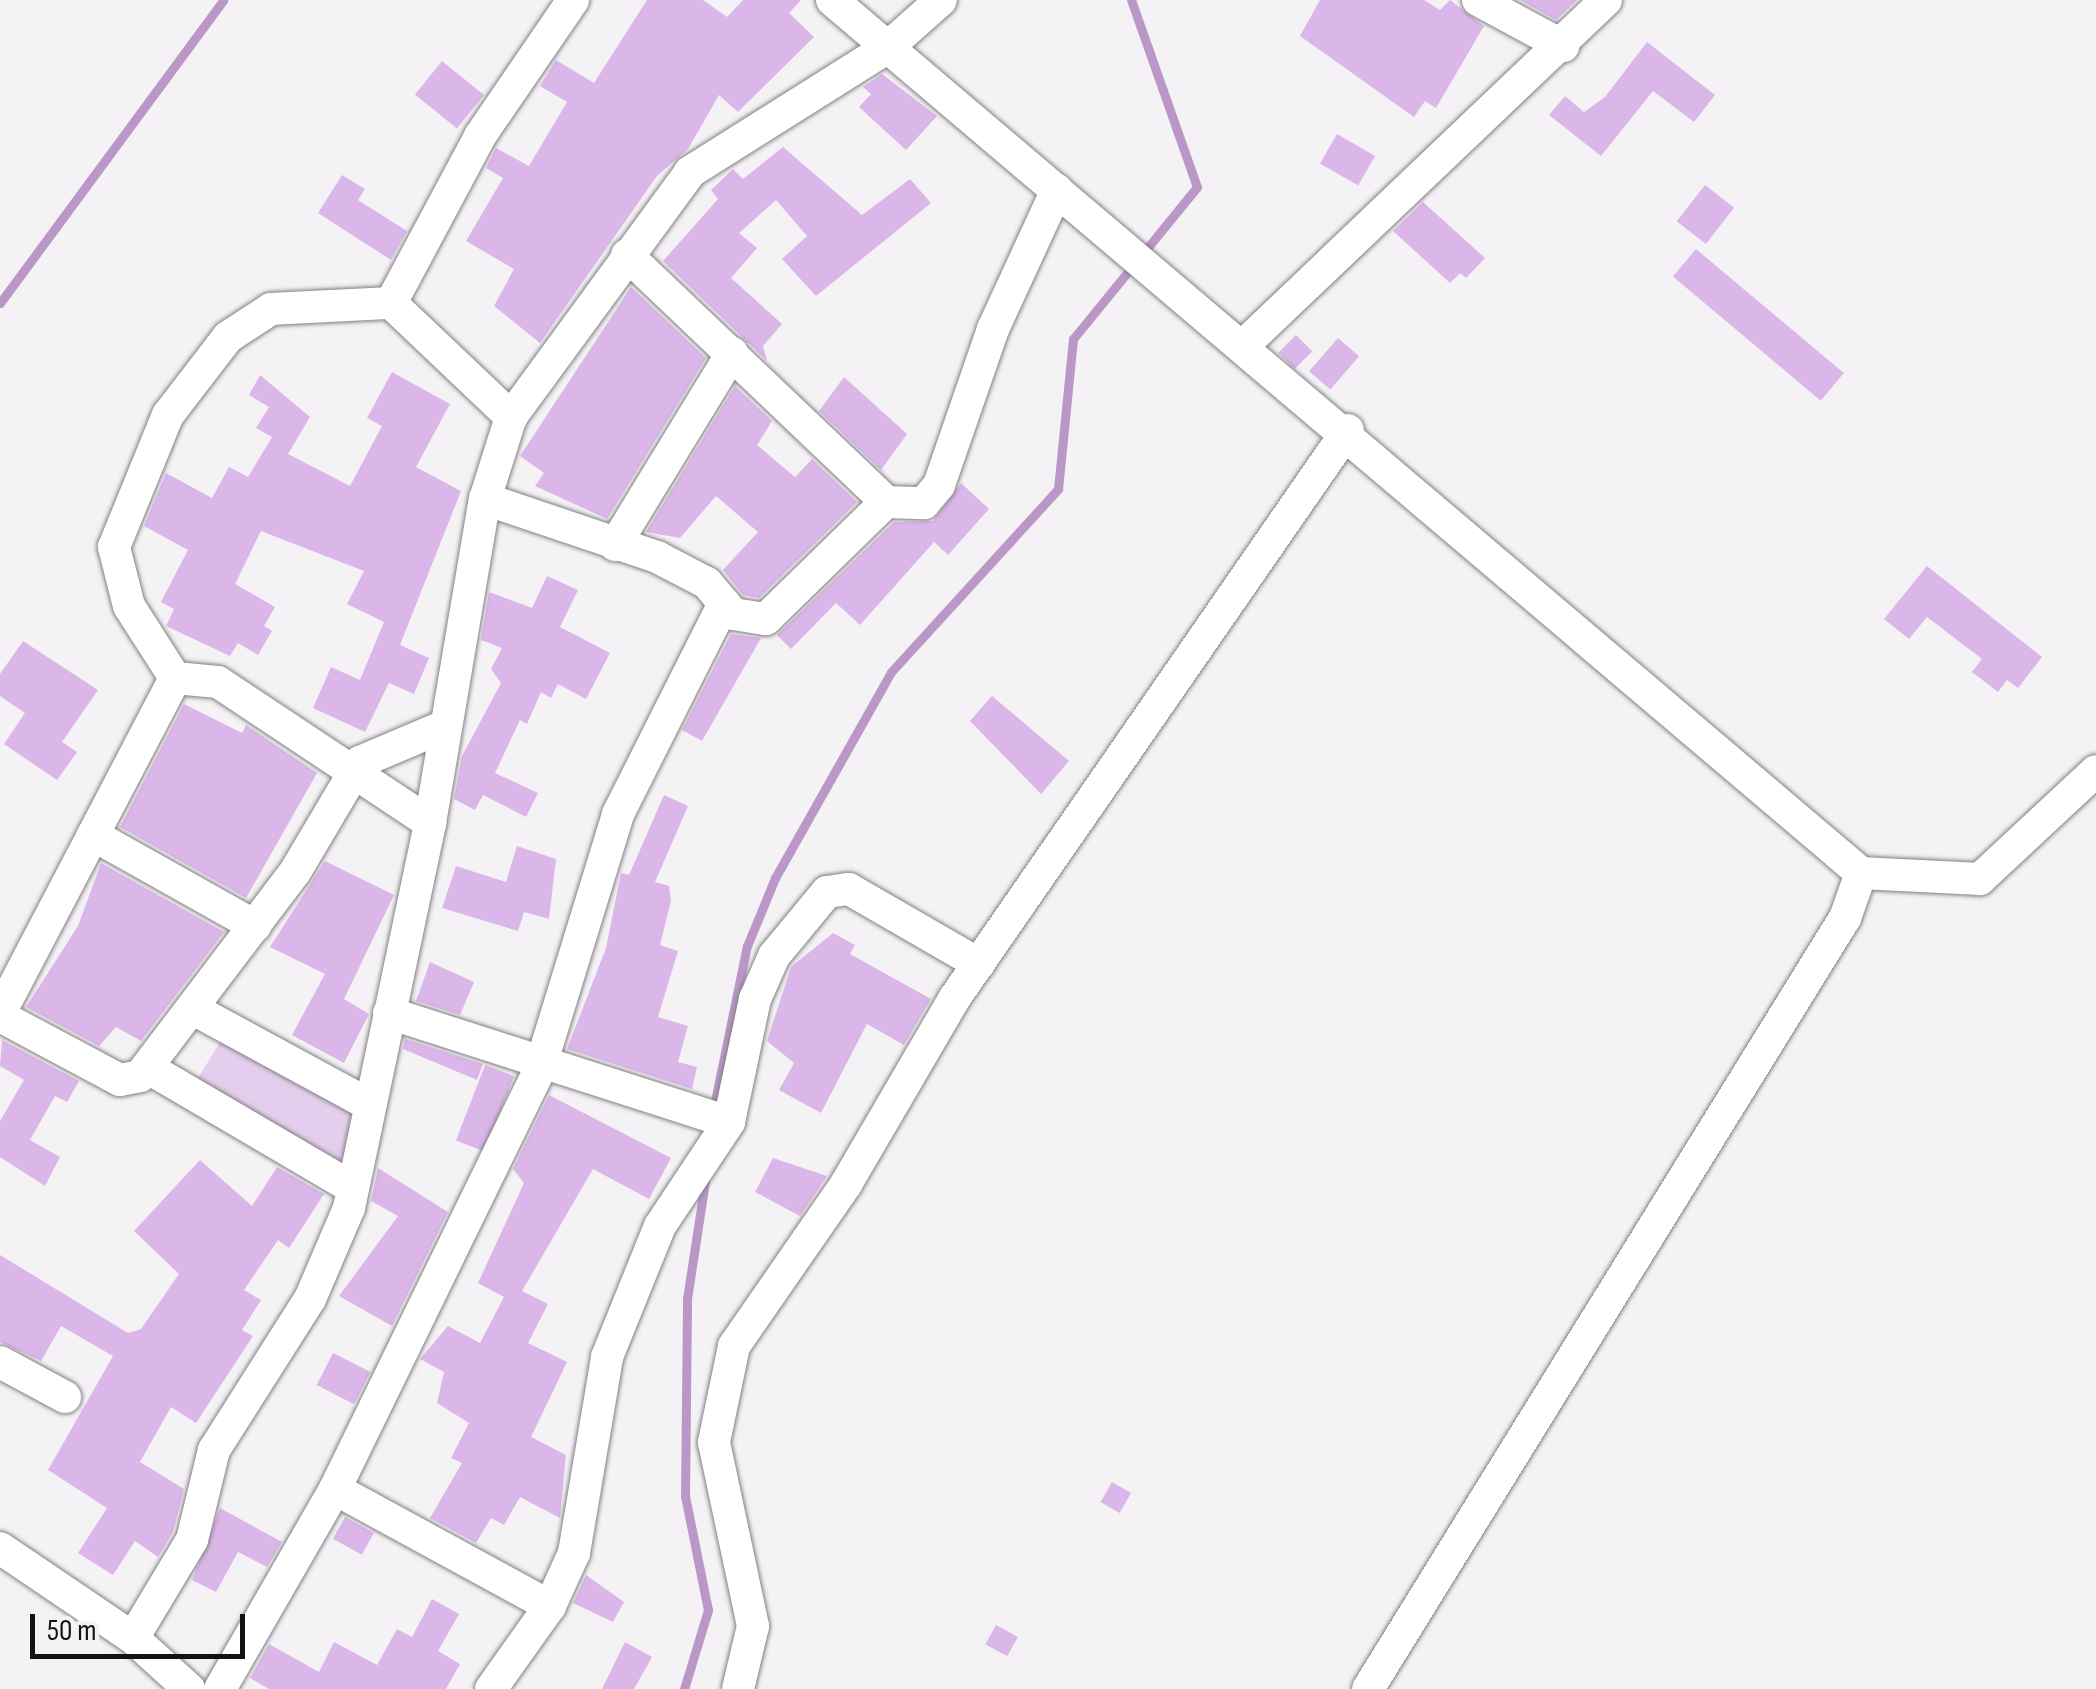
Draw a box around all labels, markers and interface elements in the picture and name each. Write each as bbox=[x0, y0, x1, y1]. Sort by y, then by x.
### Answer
scale bar bbox=[35, 1594, 250, 1656]
text: 50 m bbox=[47, 1613, 96, 1649]

